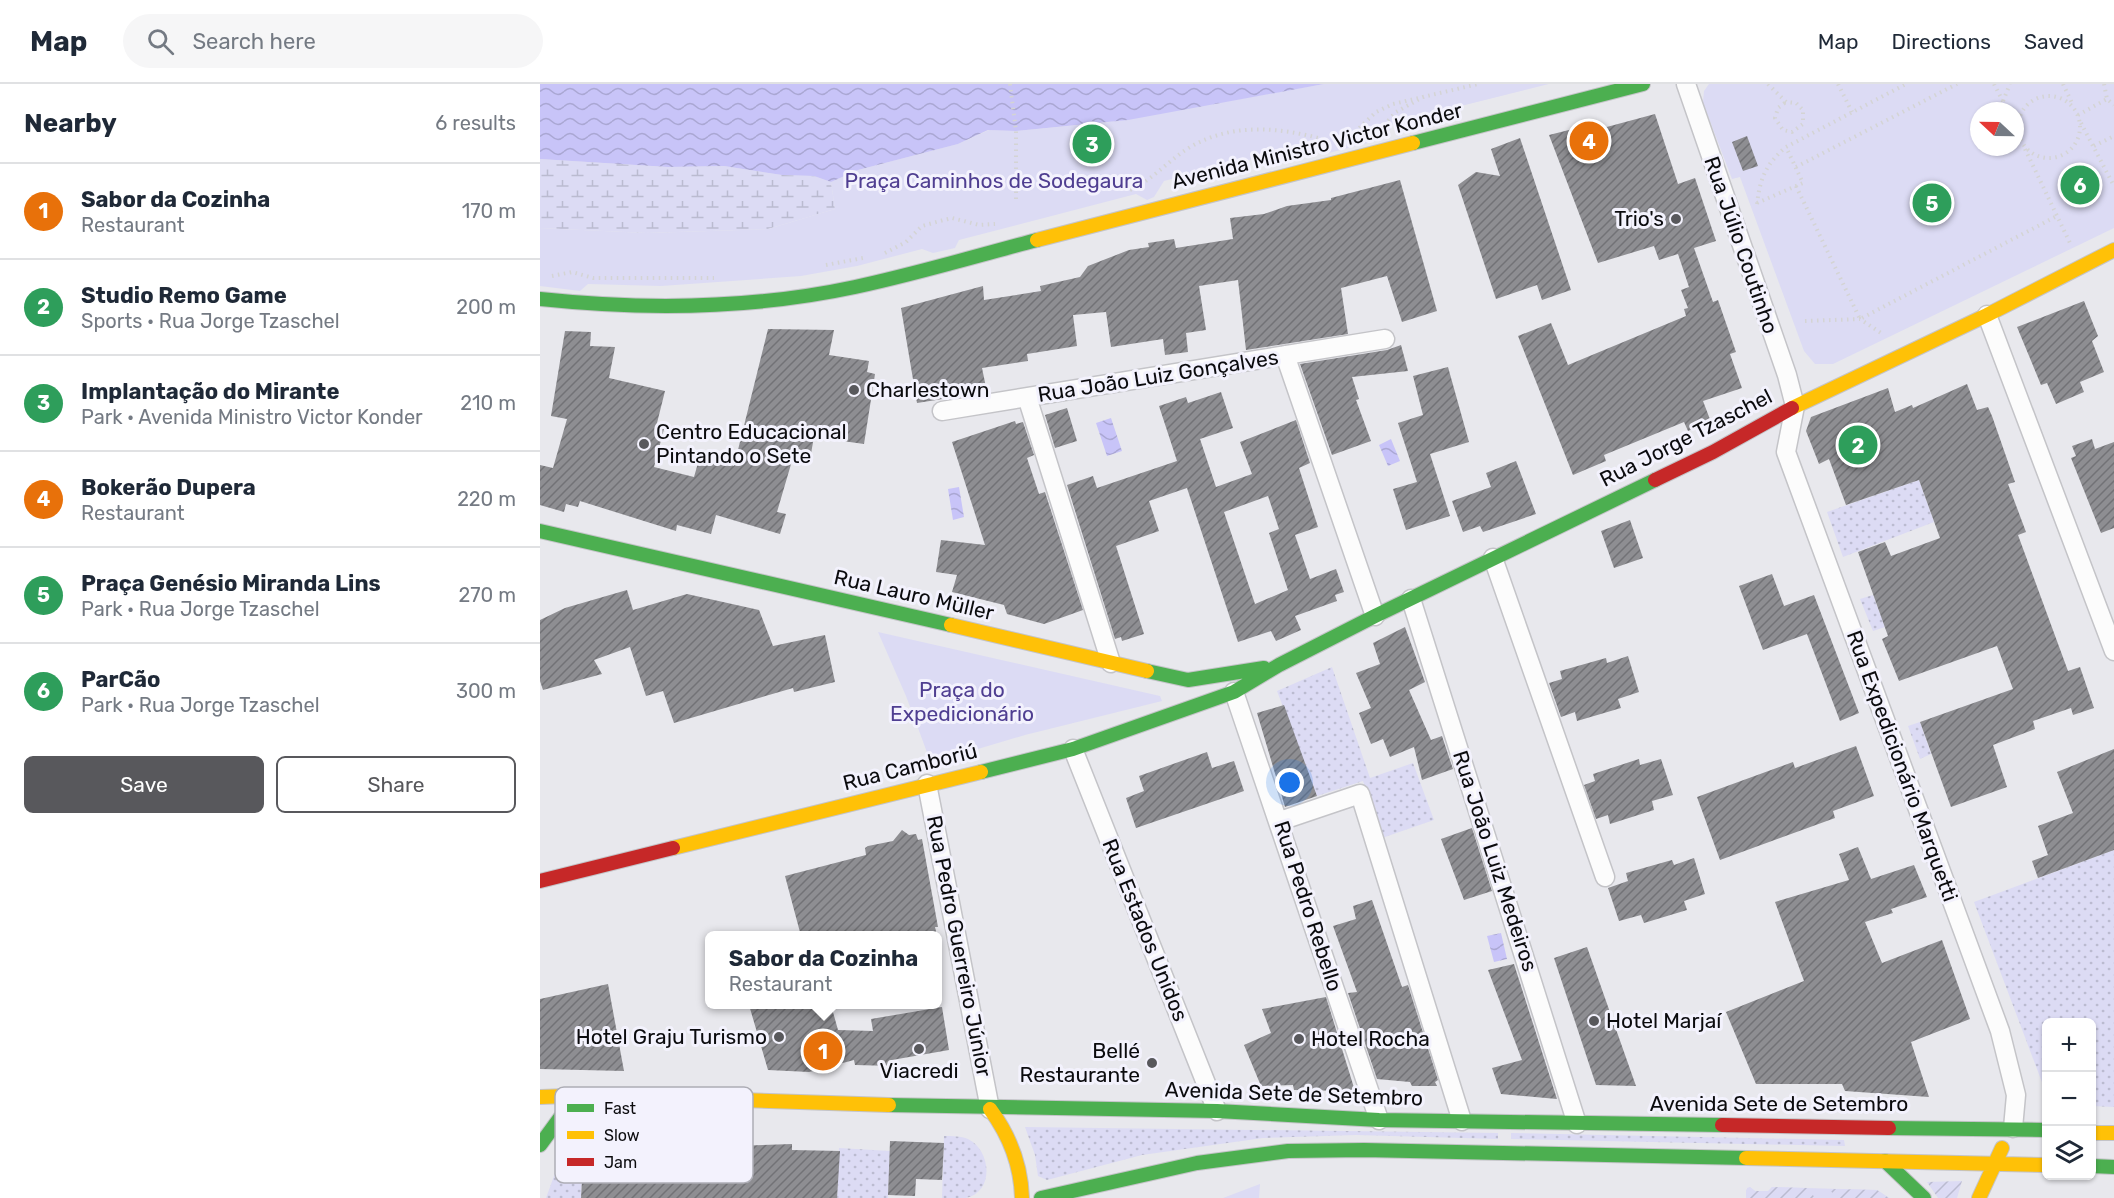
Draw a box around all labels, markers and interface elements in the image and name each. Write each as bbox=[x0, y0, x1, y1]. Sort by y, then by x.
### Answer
search box bbox=[123, 14, 543, 68]
text: Map bbox=[30, 25, 87, 58]
icon: search bbox=[144, 25, 177, 58]
text: Search here bbox=[192, 28, 316, 55]
text: Map bbox=[1818, 29, 1859, 54]
text: Directions bbox=[1892, 29, 1991, 54]
text: Saved bbox=[2024, 29, 2084, 54]
street label: Avenida Ministro Victor Konder bbox=[1169, 97, 1465, 194]
north arrow bbox=[1970, 102, 2024, 156]
text: Nearby bbox=[24, 108, 117, 139]
text: 6 results bbox=[435, 111, 516, 135]
pin: 4 bbox=[1570, 118, 1608, 164]
pin: 3 bbox=[1072, 122, 1112, 166]
street label: Rua Júlio Coutinho bbox=[1699, 153, 1784, 337]
pin: 6 bbox=[2060, 162, 2100, 208]
park label: Praça Caminhos de Sodegaura bbox=[845, 168, 1143, 193]
pin: 5 bbox=[1912, 180, 1952, 226]
text: Sabor da Cozinha bbox=[81, 186, 270, 213]
text: 1 bbox=[39, 199, 48, 223]
text: 170 m bbox=[462, 199, 516, 223]
place label: Trio's bbox=[1614, 206, 1664, 231]
marker: Trio's bbox=[1669, 212, 1683, 226]
text: Restaurant bbox=[81, 213, 185, 237]
text: Studio Remo Game bbox=[81, 282, 287, 309]
text: 2 bbox=[37, 295, 50, 319]
text: 200 m bbox=[456, 295, 516, 319]
text: Sports · Rua Jorge Tzaschel bbox=[81, 309, 340, 333]
street label: Rua João Luiz Gonçalves bbox=[1036, 344, 1280, 407]
place label: Charlestown bbox=[866, 377, 989, 402]
text: Implantação do Mirante bbox=[81, 378, 339, 405]
marker: Charlestown bbox=[847, 383, 861, 397]
street label: Rua Jorge Tzaschel bbox=[1596, 383, 1776, 492]
text: 3 bbox=[37, 391, 50, 415]
text: 210 m bbox=[460, 391, 516, 415]
text: Park · Avenida Ministro Victor Konder bbox=[81, 405, 423, 429]
place label: Centro Educacional Pintando o Sete bbox=[656, 419, 847, 468]
pin: 2 bbox=[1838, 422, 1878, 468]
marker: Centro Educacional Pintando o Sete bbox=[637, 437, 651, 451]
text: Bokerão Dupera bbox=[81, 474, 256, 501]
text: 4 bbox=[37, 487, 50, 511]
text: 220 m bbox=[457, 487, 516, 511]
text: Restaurant bbox=[81, 501, 185, 525]
street label: Rua Lauro Müller bbox=[832, 564, 997, 625]
text: Praça Genésio Miranda Lins bbox=[81, 570, 381, 597]
text: 5 bbox=[37, 583, 50, 607]
text: 270 m bbox=[459, 583, 516, 607]
text: Park · Rua Jorge Tzaschel bbox=[81, 597, 320, 621]
street label: Rua Expedicionário Marquetti bbox=[1842, 627, 1963, 905]
text: ParCão bbox=[81, 666, 160, 693]
park label: Praça do Expedicionário bbox=[890, 677, 1034, 726]
text: 6 bbox=[37, 679, 50, 703]
text: 300 m bbox=[456, 679, 516, 703]
text: Park · Rua Jorge Tzaschel bbox=[81, 693, 320, 717]
street label: Rua Camboriú bbox=[840, 738, 980, 795]
street label: Rua João Luiz Medeiros bbox=[1448, 747, 1543, 974]
button: Save bbox=[24, 756, 264, 813]
button: Share bbox=[276, 756, 516, 813]
your location bbox=[1275, 768, 1304, 797]
street label: Rua Pedro Guerreiro Júnior bbox=[922, 813, 997, 1079]
street label: Rua Pedro Rebello bbox=[1269, 818, 1348, 994]
street label: Rua Estados Unidos bbox=[1097, 835, 1193, 1025]
popup bbox=[705, 931, 942, 1009]
text: Sabor da Cozinha bbox=[729, 945, 918, 972]
text: Restaurant bbox=[729, 972, 832, 996]
place label: Hotel Marjaí bbox=[1606, 1008, 1722, 1033]
marker: Hotel Marjaí bbox=[1587, 1014, 1601, 1028]
map controls bbox=[2042, 1018, 2096, 1180]
button: + bbox=[2042, 1018, 2096, 1072]
place label: Hotel Graju Turismo bbox=[576, 1024, 767, 1049]
place label: Hotel Rocha bbox=[1311, 1026, 1430, 1051]
pin: 1 bbox=[804, 1028, 842, 1074]
marker: Hotel Graju Turismo bbox=[772, 1030, 786, 1044]
marker: Hotel Rocha bbox=[1292, 1032, 1306, 1046]
place label: Bellé Restaurante bbox=[1020, 1038, 1140, 1087]
marker: Viacredi bbox=[912, 1042, 926, 1056]
marker: Bellé Restaurante bbox=[1145, 1056, 1159, 1070]
place label: Viacredi bbox=[879, 1058, 959, 1083]
button: − bbox=[2042, 1072, 2096, 1126]
street label: Avenida Sete de Setembro bbox=[1164, 1076, 1424, 1111]
legend bbox=[555, 1087, 753, 1183]
street label: Avenida Sete de Setembro bbox=[1650, 1091, 1908, 1116]
text: Fast bbox=[604, 1099, 636, 1118]
text: Slow bbox=[604, 1126, 640, 1145]
button: layers bbox=[2042, 1126, 2096, 1180]
text: Jam bbox=[604, 1153, 637, 1172]

